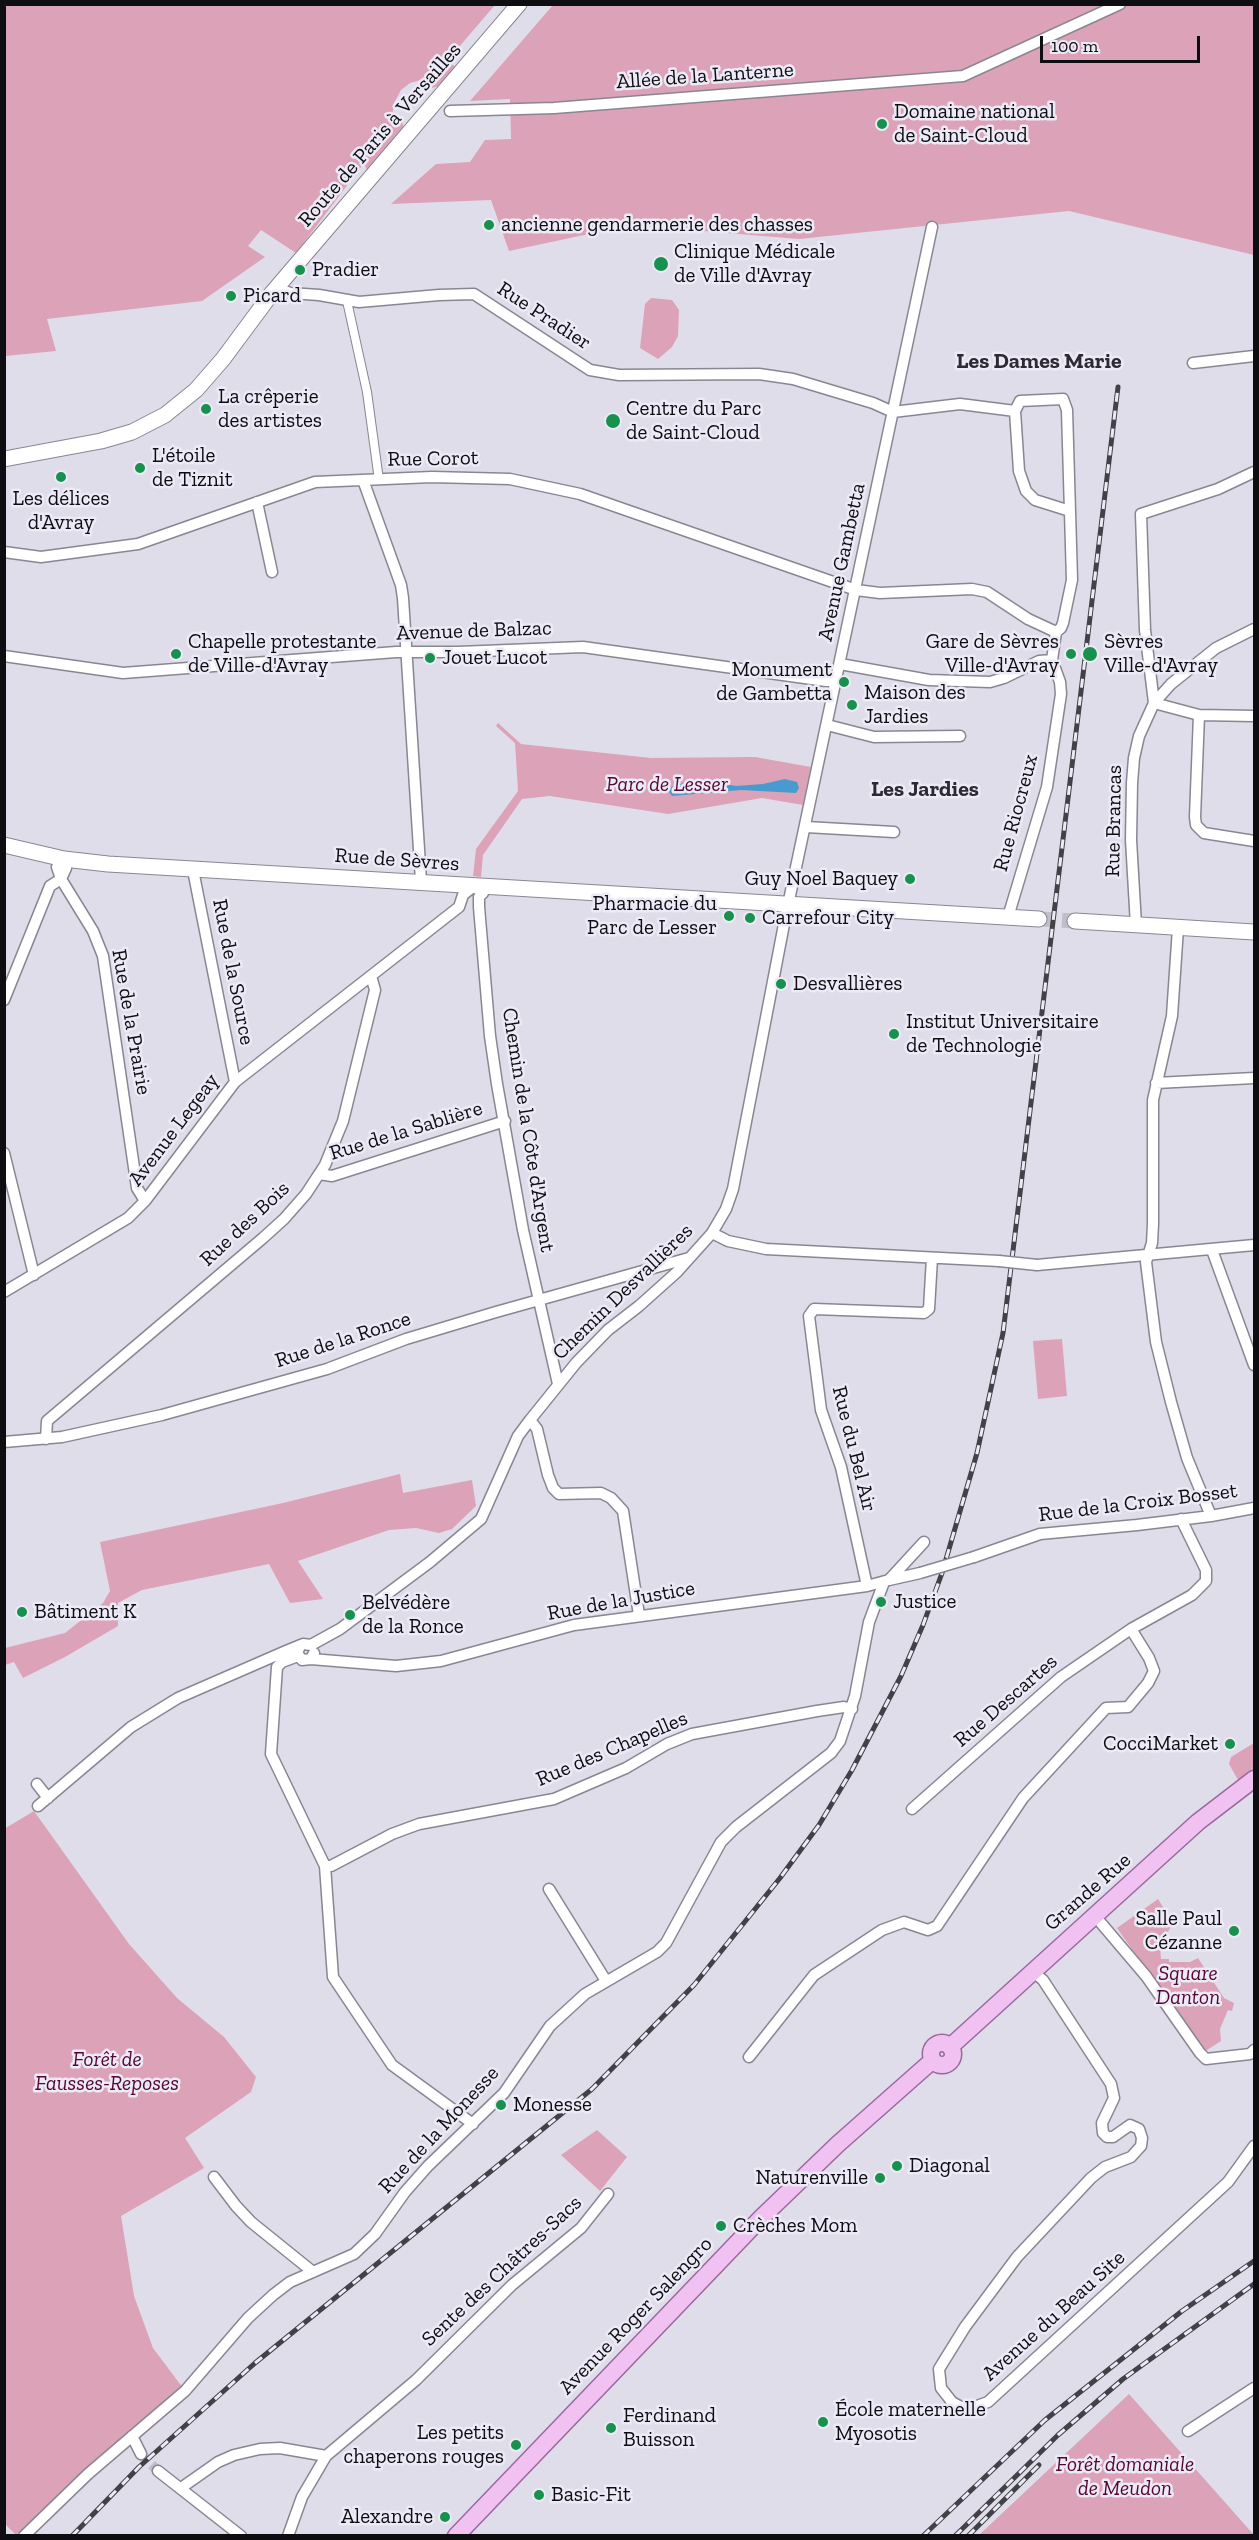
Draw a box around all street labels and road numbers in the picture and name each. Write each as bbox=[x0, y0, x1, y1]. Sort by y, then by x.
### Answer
street label: Route de Paris à Versailles bbox=[293, 38, 467, 232]
street label: Allée de la Lanterne bbox=[615, 57, 795, 95]
street label: Rue Pradier bbox=[492, 276, 596, 356]
street label: Rue Corot bbox=[387, 446, 479, 472]
street label: Avenue Gambetta bbox=[813, 481, 871, 643]
street label: Avenue de Balzac bbox=[396, 616, 552, 646]
street label: Rue Riocreux bbox=[988, 752, 1044, 874]
street label: Rue Brancas bbox=[1100, 765, 1128, 877]
street label: Rue de Sèvres bbox=[334, 843, 460, 877]
street label: Rue de la Source bbox=[206, 897, 260, 1047]
street label: Rue de la Prairie bbox=[106, 947, 156, 1097]
street label: Chemin de la Côte d'Argent bbox=[496, 1006, 560, 1254]
street label: Avenue Legeay bbox=[123, 1069, 225, 1191]
street label: Rue de la Sablière bbox=[326, 1096, 486, 1166]
street label: Rue des Bois bbox=[195, 1176, 295, 1272]
street label: Chemin Desvallières bbox=[548, 1219, 698, 1365]
street label: Rue de la Ronce bbox=[272, 1306, 414, 1374]
street label: Rue du Bel Air bbox=[826, 1384, 882, 1514]
street label: Rue de la Croix Bosset bbox=[1037, 1478, 1239, 1528]
street label: Rue de la Justice bbox=[545, 1576, 697, 1626]
street label: Rue Descartes bbox=[949, 1649, 1063, 1753]
street label: Rue des Chapelles bbox=[533, 1706, 691, 1792]
street label: Grande Rue bbox=[1040, 1848, 1136, 1936]
street label: Rue de la Monesse bbox=[374, 2061, 504, 2199]
street label: Sente des Châtres-Sacs bbox=[417, 2190, 587, 2352]
street label: Avenue Roger Salengro bbox=[554, 2232, 718, 2400]
street label: Avenue du Beau Site bbox=[977, 2245, 1131, 2387]

